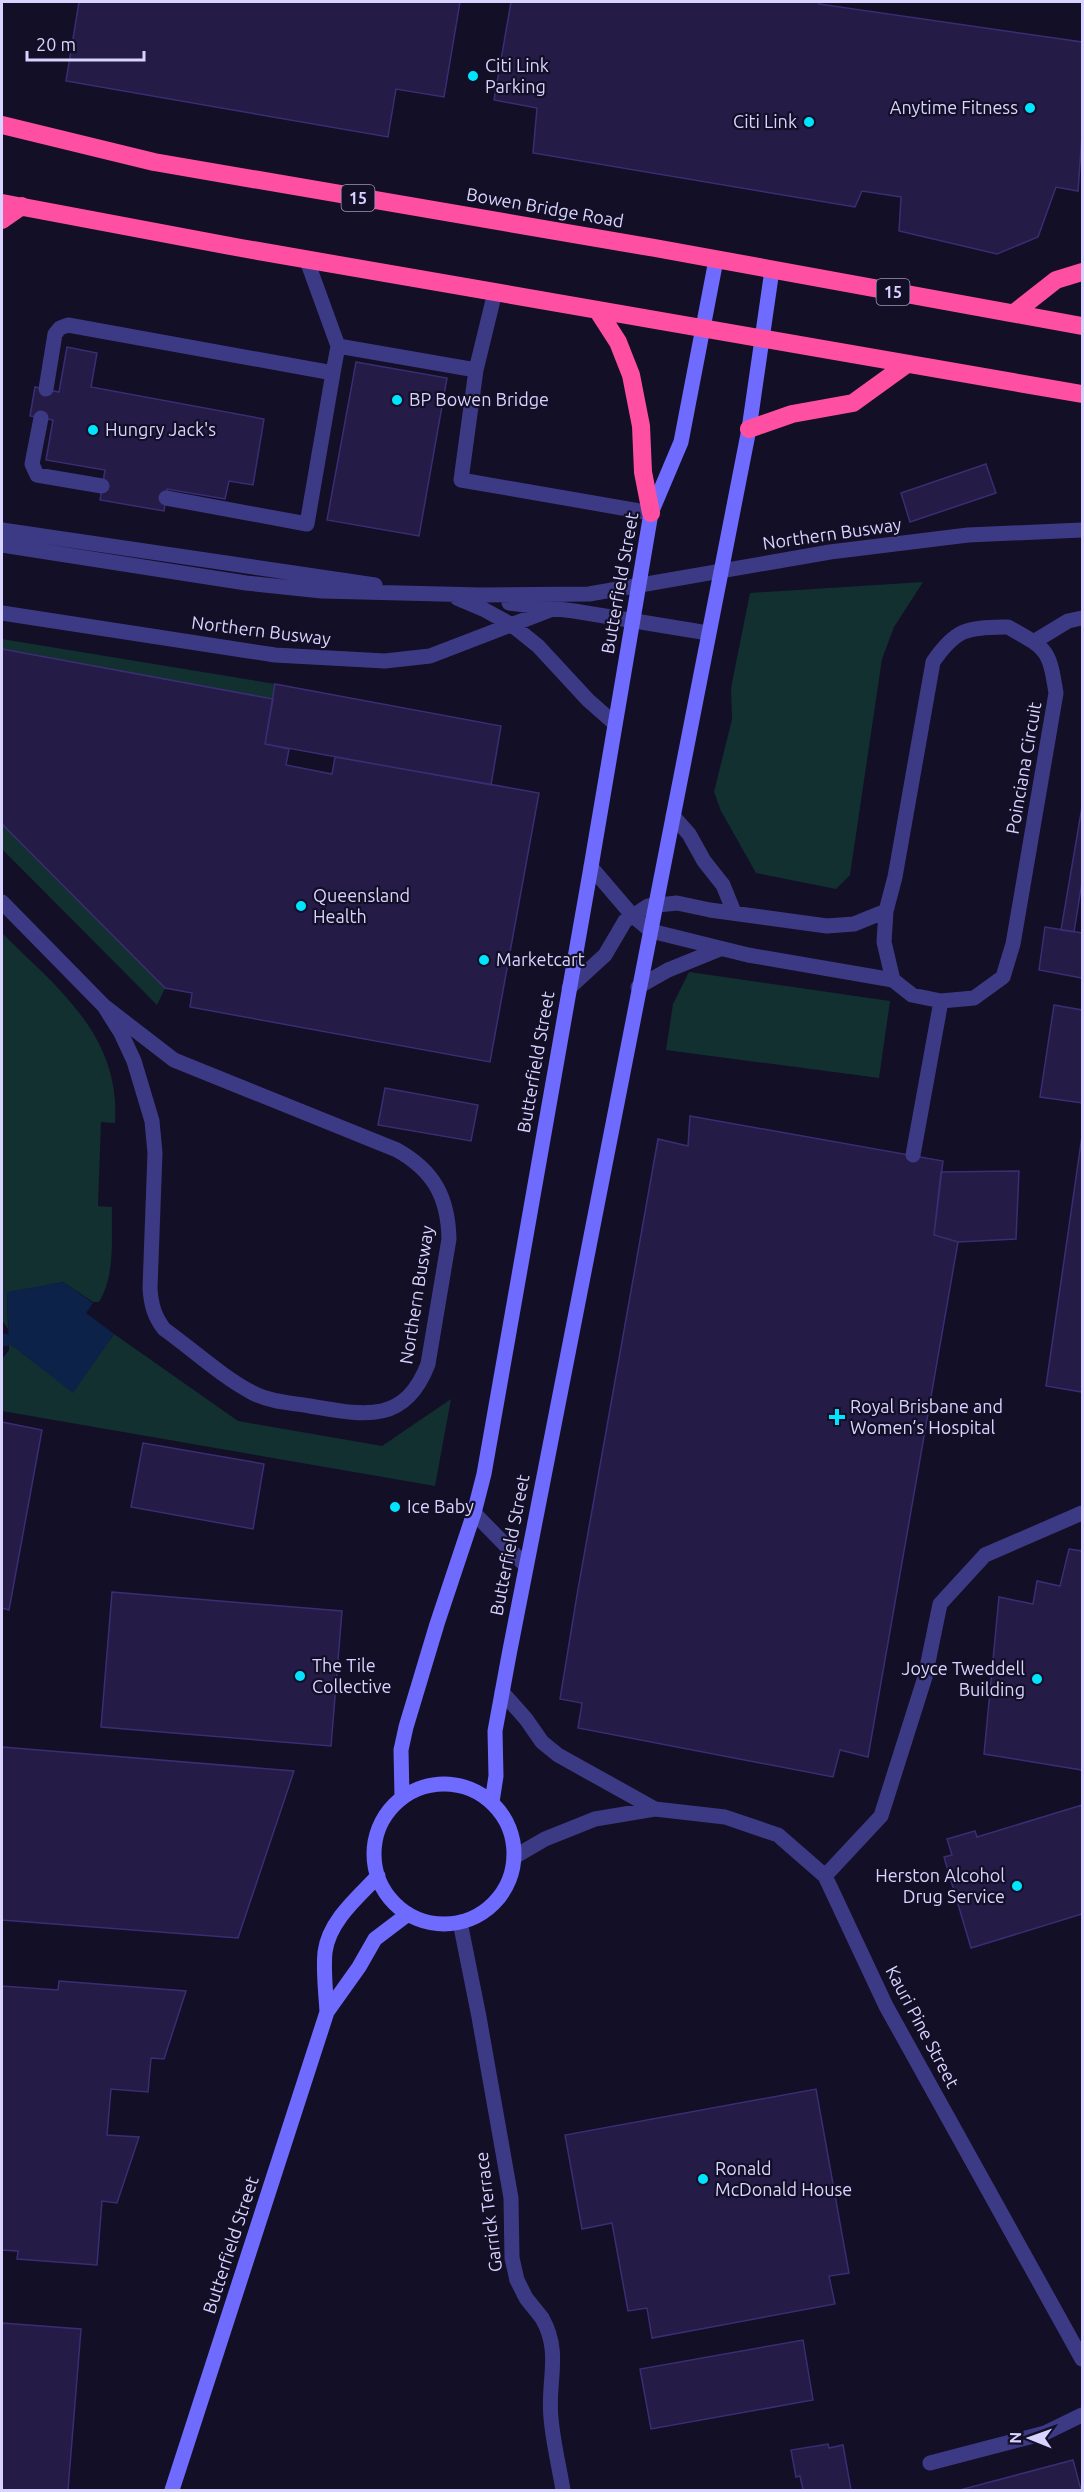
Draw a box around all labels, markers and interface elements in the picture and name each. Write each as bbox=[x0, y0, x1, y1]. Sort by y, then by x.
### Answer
scale bar bbox=[27, 24, 144, 62]
text: 20 m bbox=[36, 34, 76, 54]
place label: Citi Link Parking bbox=[485, 55, 549, 96]
marker: Citi Link Parking bbox=[466, 69, 480, 83]
place label: Anytime Fitness bbox=[890, 97, 1018, 117]
marker: Anytime Fitness bbox=[1023, 101, 1037, 115]
place label: Citi Link bbox=[733, 111, 797, 131]
marker: Citi Link bbox=[802, 115, 816, 129]
street label: Bowen Bridge Road bbox=[465, 183, 625, 231]
road number: 15 bbox=[342, 185, 374, 211]
road number: 15 bbox=[876, 279, 910, 305]
place label: BP Bowen Bridge bbox=[409, 389, 549, 409]
marker: BP Bowen Bridge bbox=[390, 393, 404, 407]
place label: Hungry Jack's bbox=[105, 419, 216, 439]
marker: Hungry Jack's bbox=[86, 423, 100, 437]
street label: Butterfield Street bbox=[597, 510, 641, 655]
street label: Northern Busway bbox=[761, 513, 903, 553]
street label: Northern Busway bbox=[190, 612, 332, 649]
street label: Poinciana Circuit bbox=[1002, 700, 1044, 835]
place label: Queensland Health bbox=[313, 885, 410, 926]
marker: Queensland Health bbox=[294, 899, 308, 913]
place label: Marketcart bbox=[496, 949, 585, 969]
marker: Marketcart bbox=[477, 953, 491, 967]
street label: Butterfield Street bbox=[513, 989, 557, 1134]
street label: Northern Busway bbox=[395, 1224, 437, 1366]
place label: Royal Brisbane and Women’s Hospital bbox=[850, 1396, 1003, 1437]
marker: Royal Brisbane and Women’s Hospital bbox=[828, 1408, 846, 1426]
street label: Butterfield Street bbox=[486, 1473, 533, 1617]
place label: Ice Baby bbox=[407, 1496, 474, 1516]
marker: Ice Baby bbox=[388, 1500, 402, 1514]
place label: The Tile Collective bbox=[312, 1655, 391, 1696]
place label: Joyce Tweddell Building bbox=[902, 1658, 1025, 1699]
marker: The Tile Collective bbox=[293, 1669, 307, 1683]
marker: Joyce Tweddell Building bbox=[1030, 1672, 1044, 1686]
place label: Herston Alcohol Drug Service bbox=[875, 1865, 1005, 1906]
marker: Herston Alcohol Drug Service bbox=[1010, 1879, 1024, 1893]
street label: Kauri Pine Street bbox=[882, 1962, 964, 2091]
street label: Garrick Terrace bbox=[471, 2151, 505, 2273]
place label: Ronald McDonald House bbox=[715, 2158, 852, 2199]
marker: Ronald McDonald House bbox=[696, 2172, 710, 2186]
street label: Butterfield Street bbox=[198, 2173, 262, 2316]
north arrow bbox=[1000, 2408, 1060, 2468]
text: N bbox=[1006, 2432, 1024, 2444]

